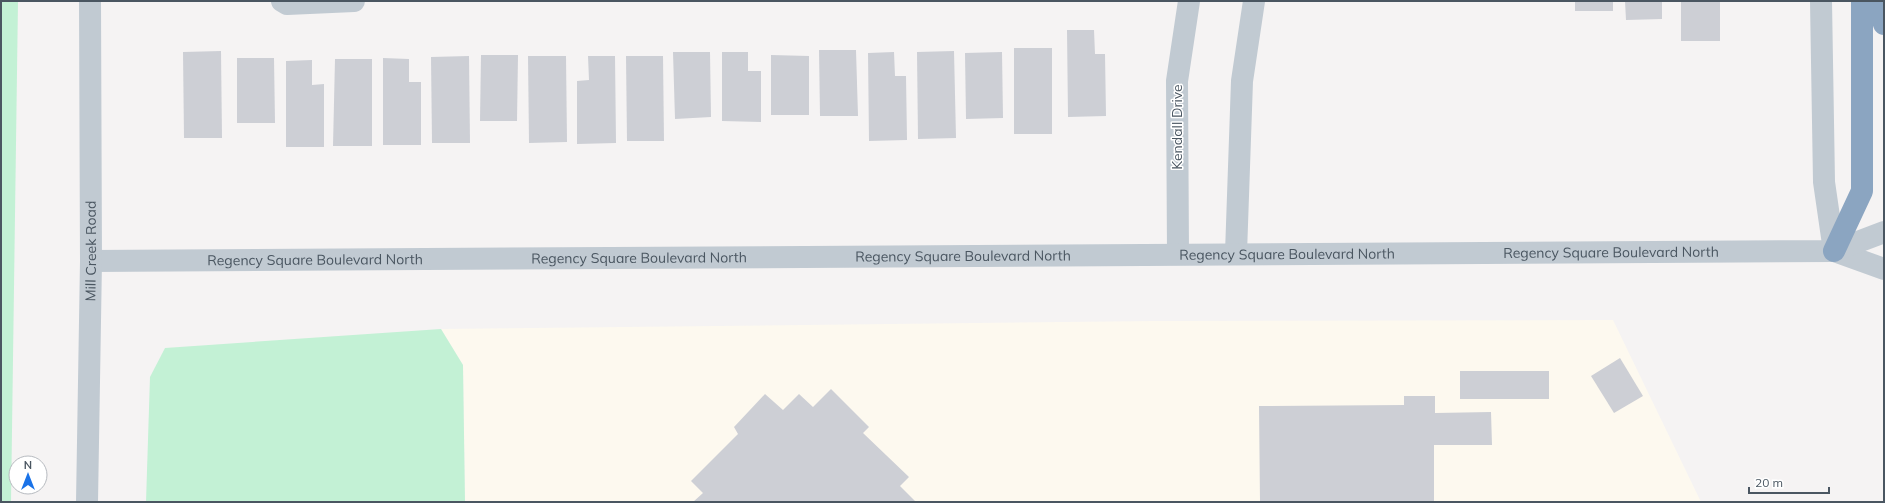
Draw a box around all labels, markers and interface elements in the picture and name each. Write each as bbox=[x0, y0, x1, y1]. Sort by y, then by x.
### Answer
street label: Kendall Drive bbox=[1168, 84, 1186, 170]
street label: Mill Creek Road bbox=[81, 201, 100, 302]
street label: Regency Square Boulevard North bbox=[1503, 243, 1719, 262]
street label: Regency Square Boulevard North bbox=[1179, 245, 1395, 264]
street label: Regency Square Boulevard North bbox=[855, 246, 1071, 266]
street label: Regency Square Boulevard North bbox=[531, 248, 747, 267]
street label: Regency Square Boulevard North bbox=[207, 250, 423, 269]
north arrow bbox=[8, 455, 48, 495]
text: N bbox=[24, 458, 32, 472]
scale bar bbox=[1749, 469, 1829, 495]
text: 20 m bbox=[1755, 475, 1783, 490]

